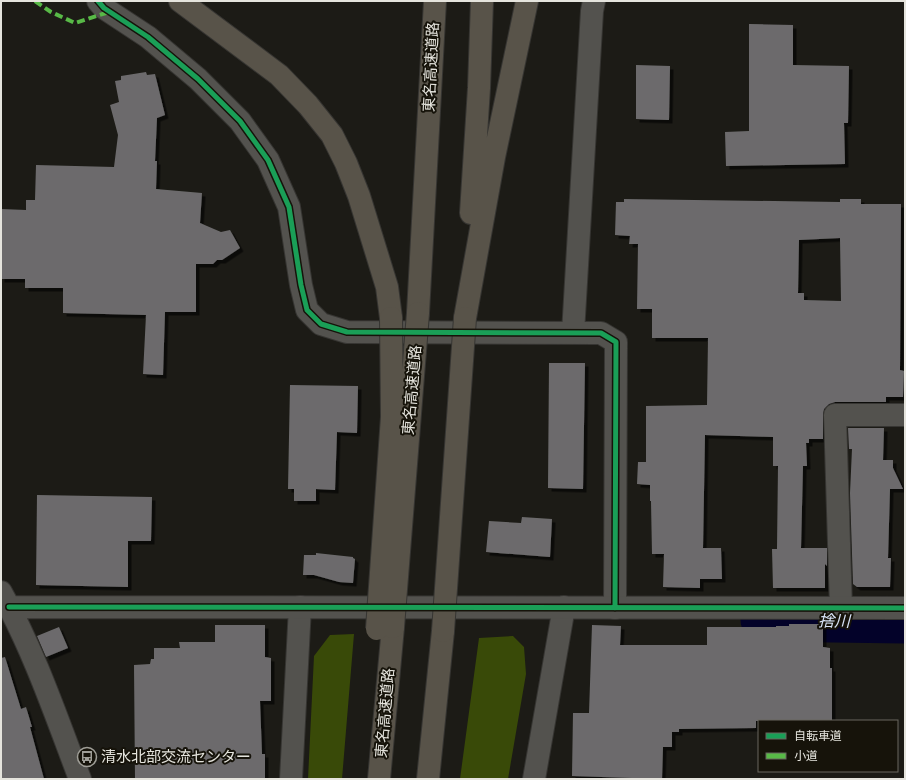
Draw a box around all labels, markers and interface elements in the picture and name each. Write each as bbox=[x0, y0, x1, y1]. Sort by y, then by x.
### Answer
street label: 東名高速道路 bbox=[420, 22, 442, 112]
street label: 東名高速道路 bbox=[399, 344, 425, 436]
water label: 捨川 bbox=[818, 611, 852, 631]
street label: 東名高速道路 bbox=[372, 667, 398, 759]
legend bbox=[758, 720, 898, 772]
text: 自転車道 bbox=[794, 729, 842, 743]
bus stop icon: 清水北部交流センター bbox=[76, 746, 98, 768]
place label: 清水北部交流センター bbox=[101, 748, 251, 766]
text: 小道 bbox=[794, 749, 818, 763]

